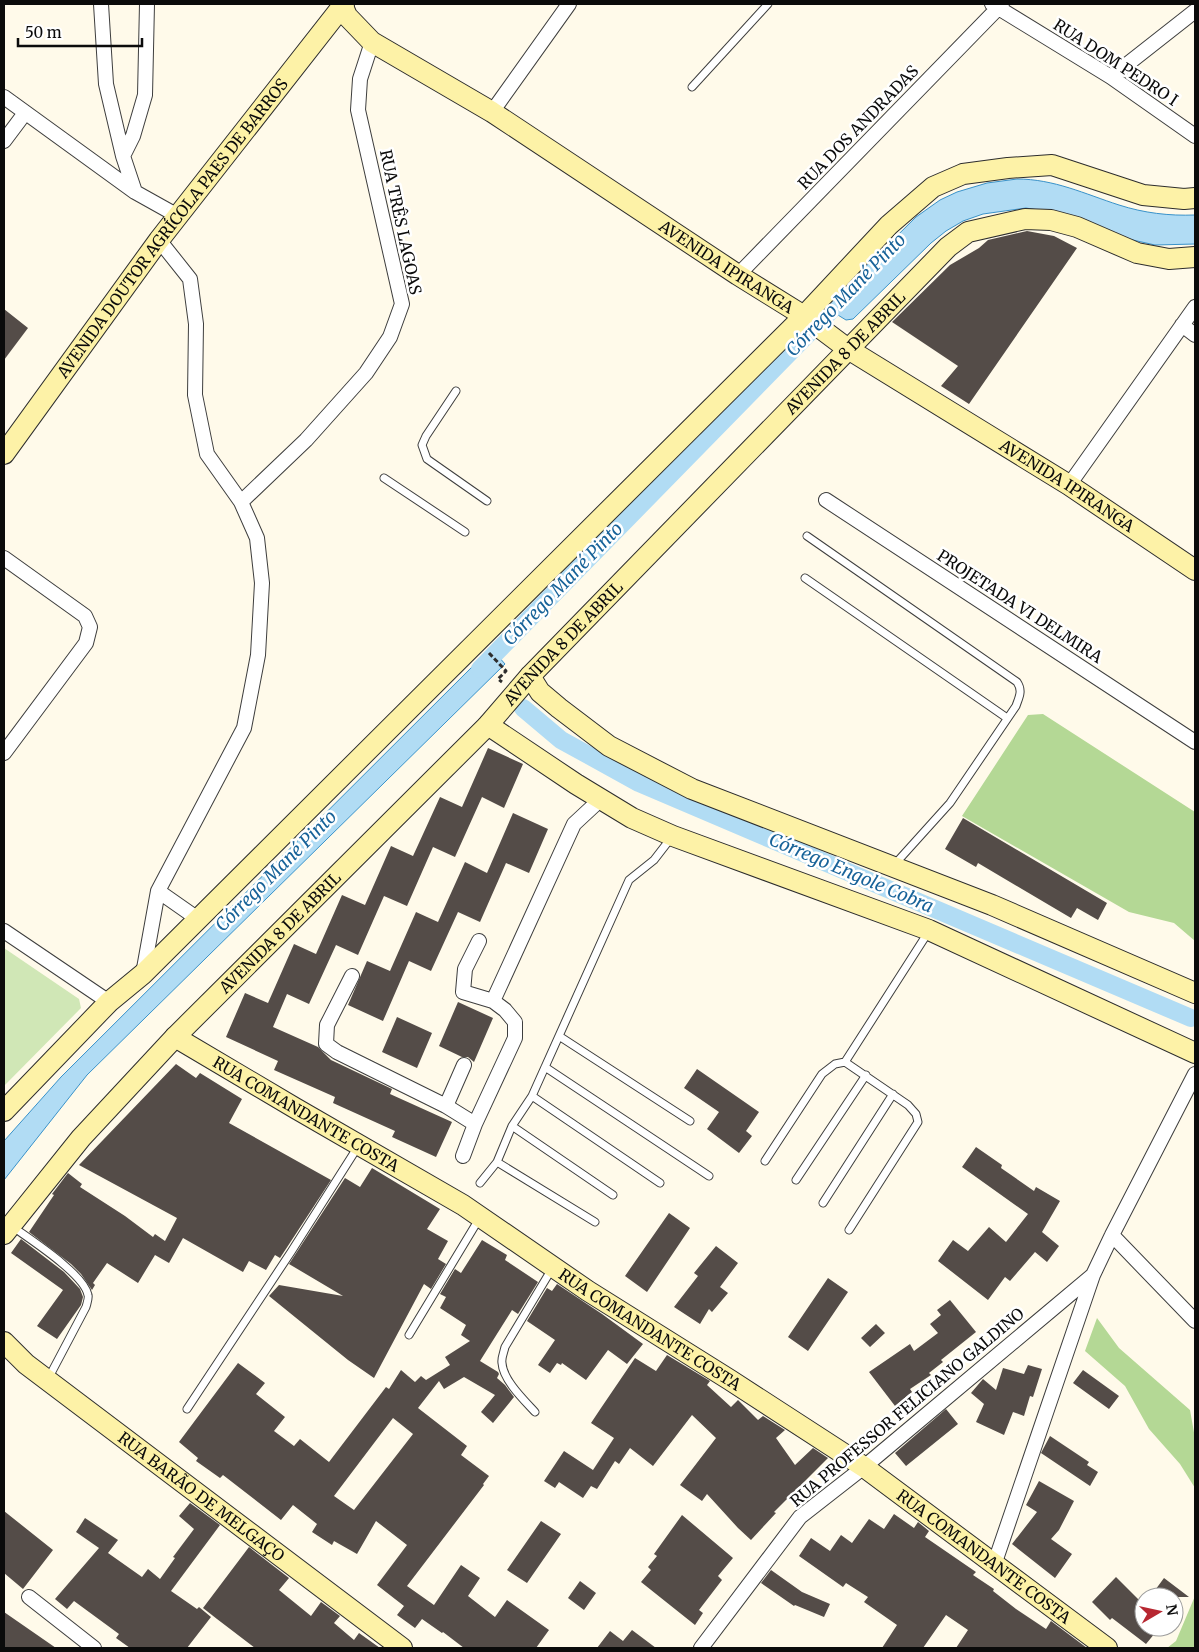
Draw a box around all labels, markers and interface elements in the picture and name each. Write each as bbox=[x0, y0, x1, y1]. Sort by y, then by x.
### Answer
street label: RUA DOM PEDRO I bbox=[1050, 14, 1182, 110]
scale bar bbox=[18, 15, 141, 47]
text: 50 m bbox=[25, 23, 62, 42]
street label: RUA DOS ANDRADAS bbox=[793, 61, 923, 193]
street label: AVENIDA DOUTOR AGRÍCOLA PAES DE BARROS bbox=[52, 74, 292, 382]
street label: RUA TRÊS LAGOAS bbox=[376, 148, 426, 296]
street label: AVENIDA IPIRANGA bbox=[655, 215, 798, 318]
water label: Córrego Mané Pinto bbox=[781, 228, 910, 361]
street label: AVENIDA 8 DE ABRIL bbox=[780, 287, 909, 419]
street label: AVENIDA IPIRANGA bbox=[995, 434, 1139, 537]
water label: Córrego Mané Pinto bbox=[498, 517, 627, 650]
street label: PROJETADA VI DELMIRA bbox=[933, 545, 1107, 667]
street label: AVENIDA 8 DE ABRIL bbox=[499, 577, 627, 710]
water label: Córrego Mané Pinto bbox=[210, 805, 341, 936]
water label: Córrego Engole Cobra bbox=[765, 827, 937, 918]
street label: AVENIDA 8 DE ABRIL bbox=[214, 868, 345, 998]
street label: RUA COMANDANTE COSTA bbox=[209, 1052, 403, 1176]
street label: RUA COMANDANTE COSTA bbox=[555, 1264, 745, 1395]
street label: RUA PROFESSOR FELICIANO GALDINO bbox=[786, 1303, 1028, 1511]
street label: RUA BARÃO DE MELGAÇO bbox=[114, 1427, 289, 1566]
street label: RUA COMANDANTE COSTA bbox=[893, 1485, 1075, 1628]
north arrow bbox=[1134, 1587, 1184, 1637]
text: N bbox=[1162, 1603, 1182, 1617]

